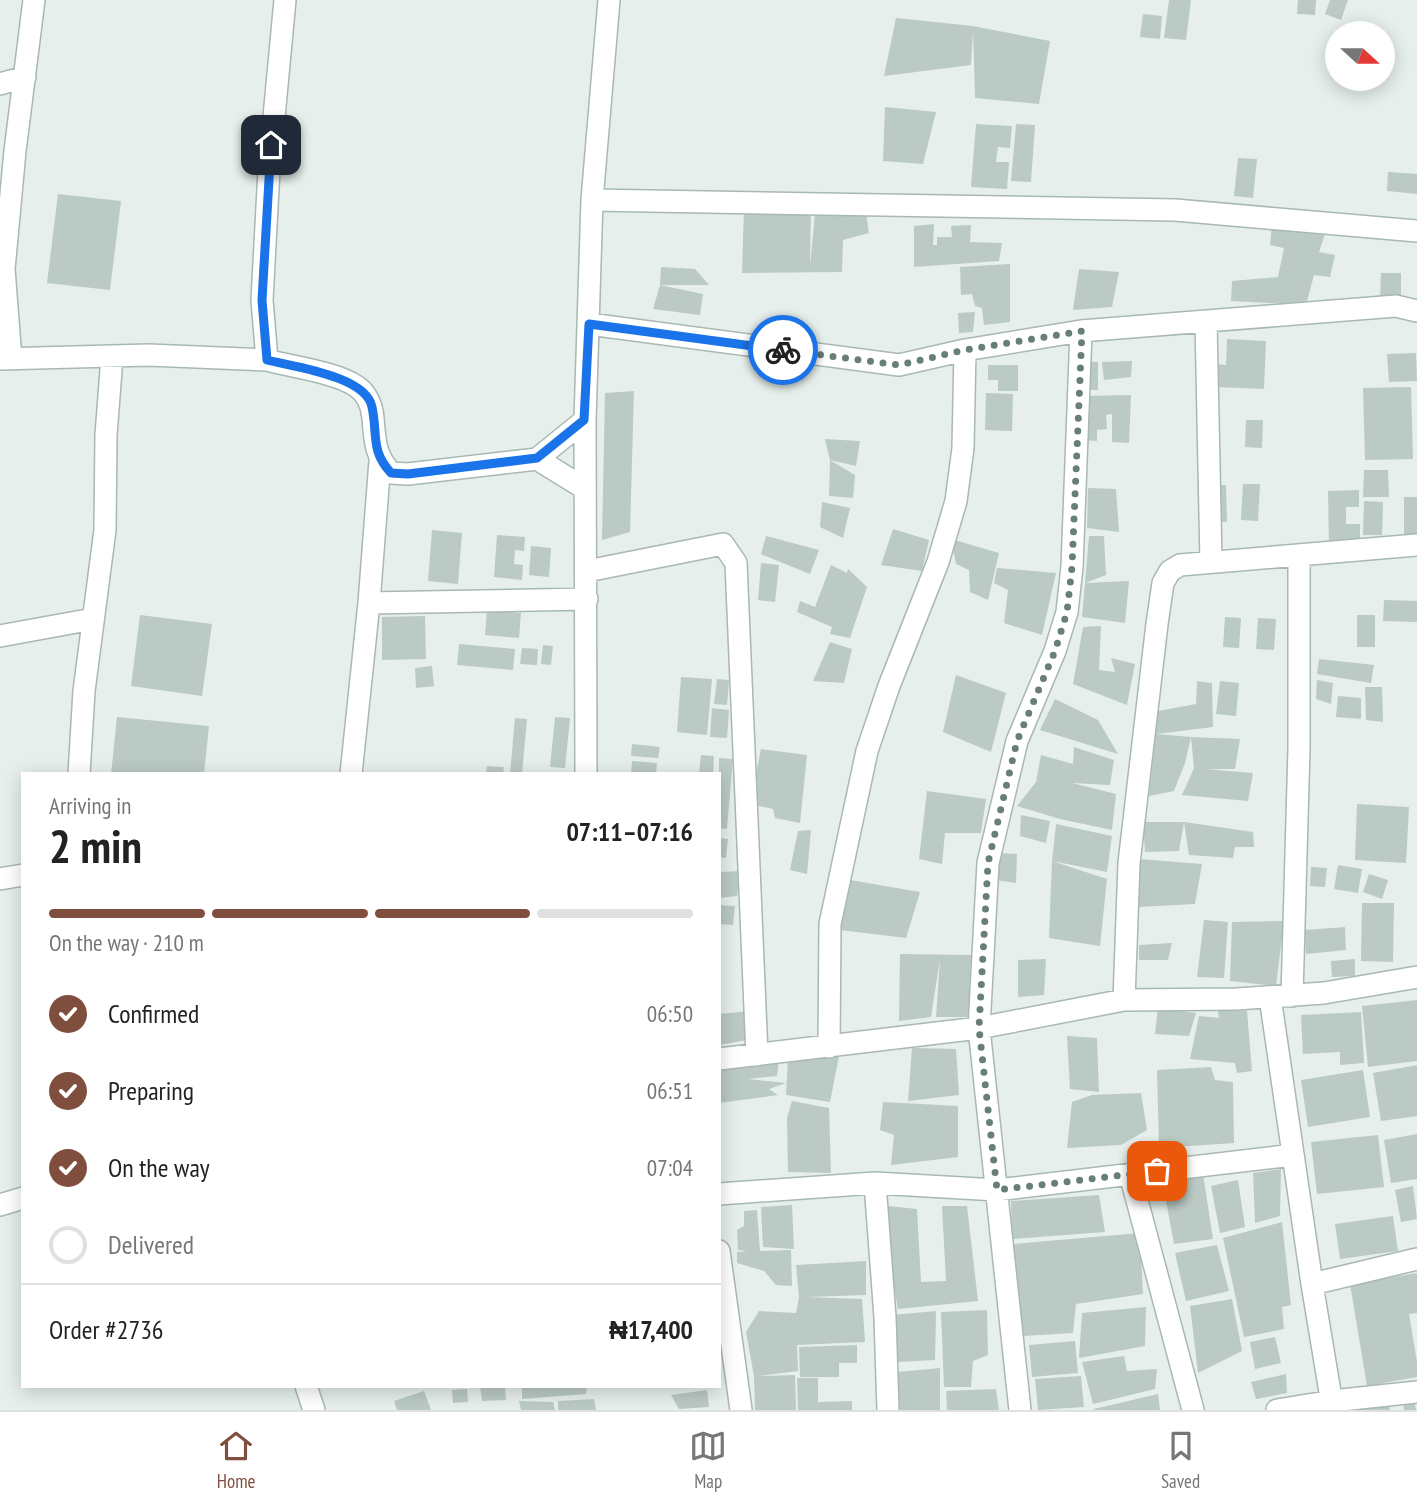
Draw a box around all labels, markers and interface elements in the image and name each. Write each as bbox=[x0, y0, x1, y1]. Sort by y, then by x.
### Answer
north arrow bbox=[1325, 21, 1395, 91]
map controls bbox=[1325, 21, 1395, 91]
pin bbox=[241, 115, 301, 175]
icon: home bbox=[252, 126, 290, 164]
courier bbox=[748, 315, 818, 385]
icon: bike bbox=[764, 331, 802, 369]
text: Arriving in bbox=[49, 791, 131, 820]
text: 07:11–07:16 bbox=[566, 815, 693, 848]
text: 2 min bbox=[49, 816, 142, 876]
text: On the way · 210 m bbox=[49, 928, 204, 957]
icon: check bbox=[49, 995, 87, 1033]
text: Confirmed bbox=[108, 997, 199, 1030]
text: 06:50 bbox=[647, 999, 693, 1028]
icon: check bbox=[49, 1072, 87, 1110]
text: Preparing bbox=[108, 1074, 194, 1107]
text: 06:51 bbox=[647, 1076, 693, 1105]
pin bbox=[1127, 1141, 1187, 1201]
icon: check bbox=[49, 1149, 87, 1187]
text: On the way bbox=[108, 1151, 210, 1184]
icon: bag bbox=[1138, 1152, 1176, 1190]
text: 07:04 bbox=[647, 1153, 693, 1182]
text: Delivered bbox=[108, 1228, 194, 1261]
text: Order #2736 bbox=[49, 1313, 164, 1346]
text: ₦17,400 bbox=[609, 1313, 693, 1346]
tab: Home bbox=[217, 1427, 255, 1493]
tab: Map bbox=[689, 1427, 727, 1493]
tab: Saved bbox=[1161, 1427, 1200, 1493]

